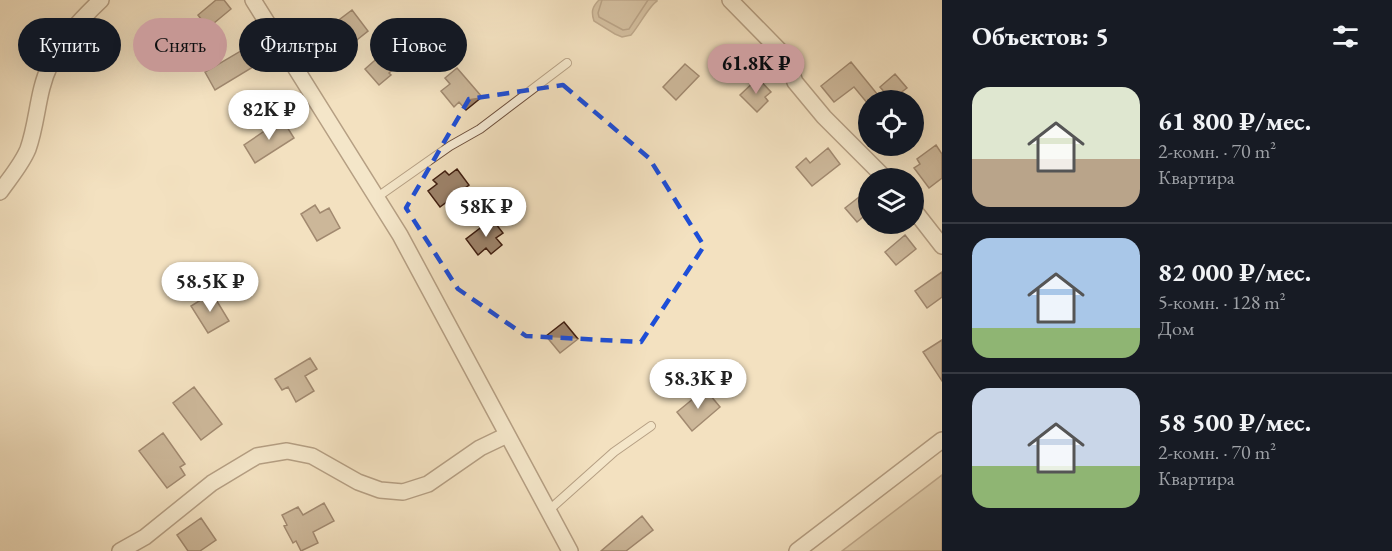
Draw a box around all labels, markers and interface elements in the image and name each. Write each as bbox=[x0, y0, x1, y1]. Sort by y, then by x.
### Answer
chip: Купить bbox=[18, 18, 121, 72]
chip: Снять bbox=[133, 18, 227, 72]
chip: Фильтры bbox=[239, 18, 358, 72]
chip: Новое bbox=[370, 18, 467, 72]
text: Объектов: 5 bbox=[972, 19, 1109, 53]
icon: filters bbox=[1329, 20, 1362, 53]
pin: 61.8K ₽ bbox=[701, 44, 811, 95]
text: 61.8K ₽ bbox=[722, 50, 790, 76]
pin: 82K ₽ bbox=[227, 90, 311, 141]
map controls bbox=[858, 90, 924, 234]
button: locate bbox=[858, 90, 924, 156]
text: 82K ₽ bbox=[242, 96, 296, 122]
text: 61 800 ₽/мес. bbox=[1158, 104, 1311, 138]
icon: home bbox=[1020, 111, 1092, 183]
text: 2-комн. · 70 m² bbox=[1158, 138, 1276, 164]
text: Квартира bbox=[1158, 164, 1235, 190]
button: layers bbox=[858, 168, 924, 234]
pin: 58K ₽ bbox=[444, 187, 528, 238]
text: 58K ₽ bbox=[459, 193, 513, 219]
text: 82 000 ₽/мес. bbox=[1158, 255, 1311, 289]
pin: 58.5K ₽ bbox=[155, 262, 265, 313]
icon: home bbox=[1020, 262, 1092, 334]
text: 58.5K ₽ bbox=[176, 268, 244, 294]
text: 5-комн. · 128 m² bbox=[1158, 289, 1286, 315]
text: Дом bbox=[1158, 315, 1194, 341]
pin: 58.3K ₽ bbox=[643, 359, 753, 410]
text: 58.3K ₽ bbox=[664, 365, 732, 391]
text: 58 500 ₽/мес. bbox=[1158, 405, 1311, 439]
icon: home bbox=[1020, 412, 1092, 484]
text: 2-комн. · 70 m² bbox=[1158, 439, 1276, 465]
text: Квартира bbox=[1158, 465, 1235, 491]

